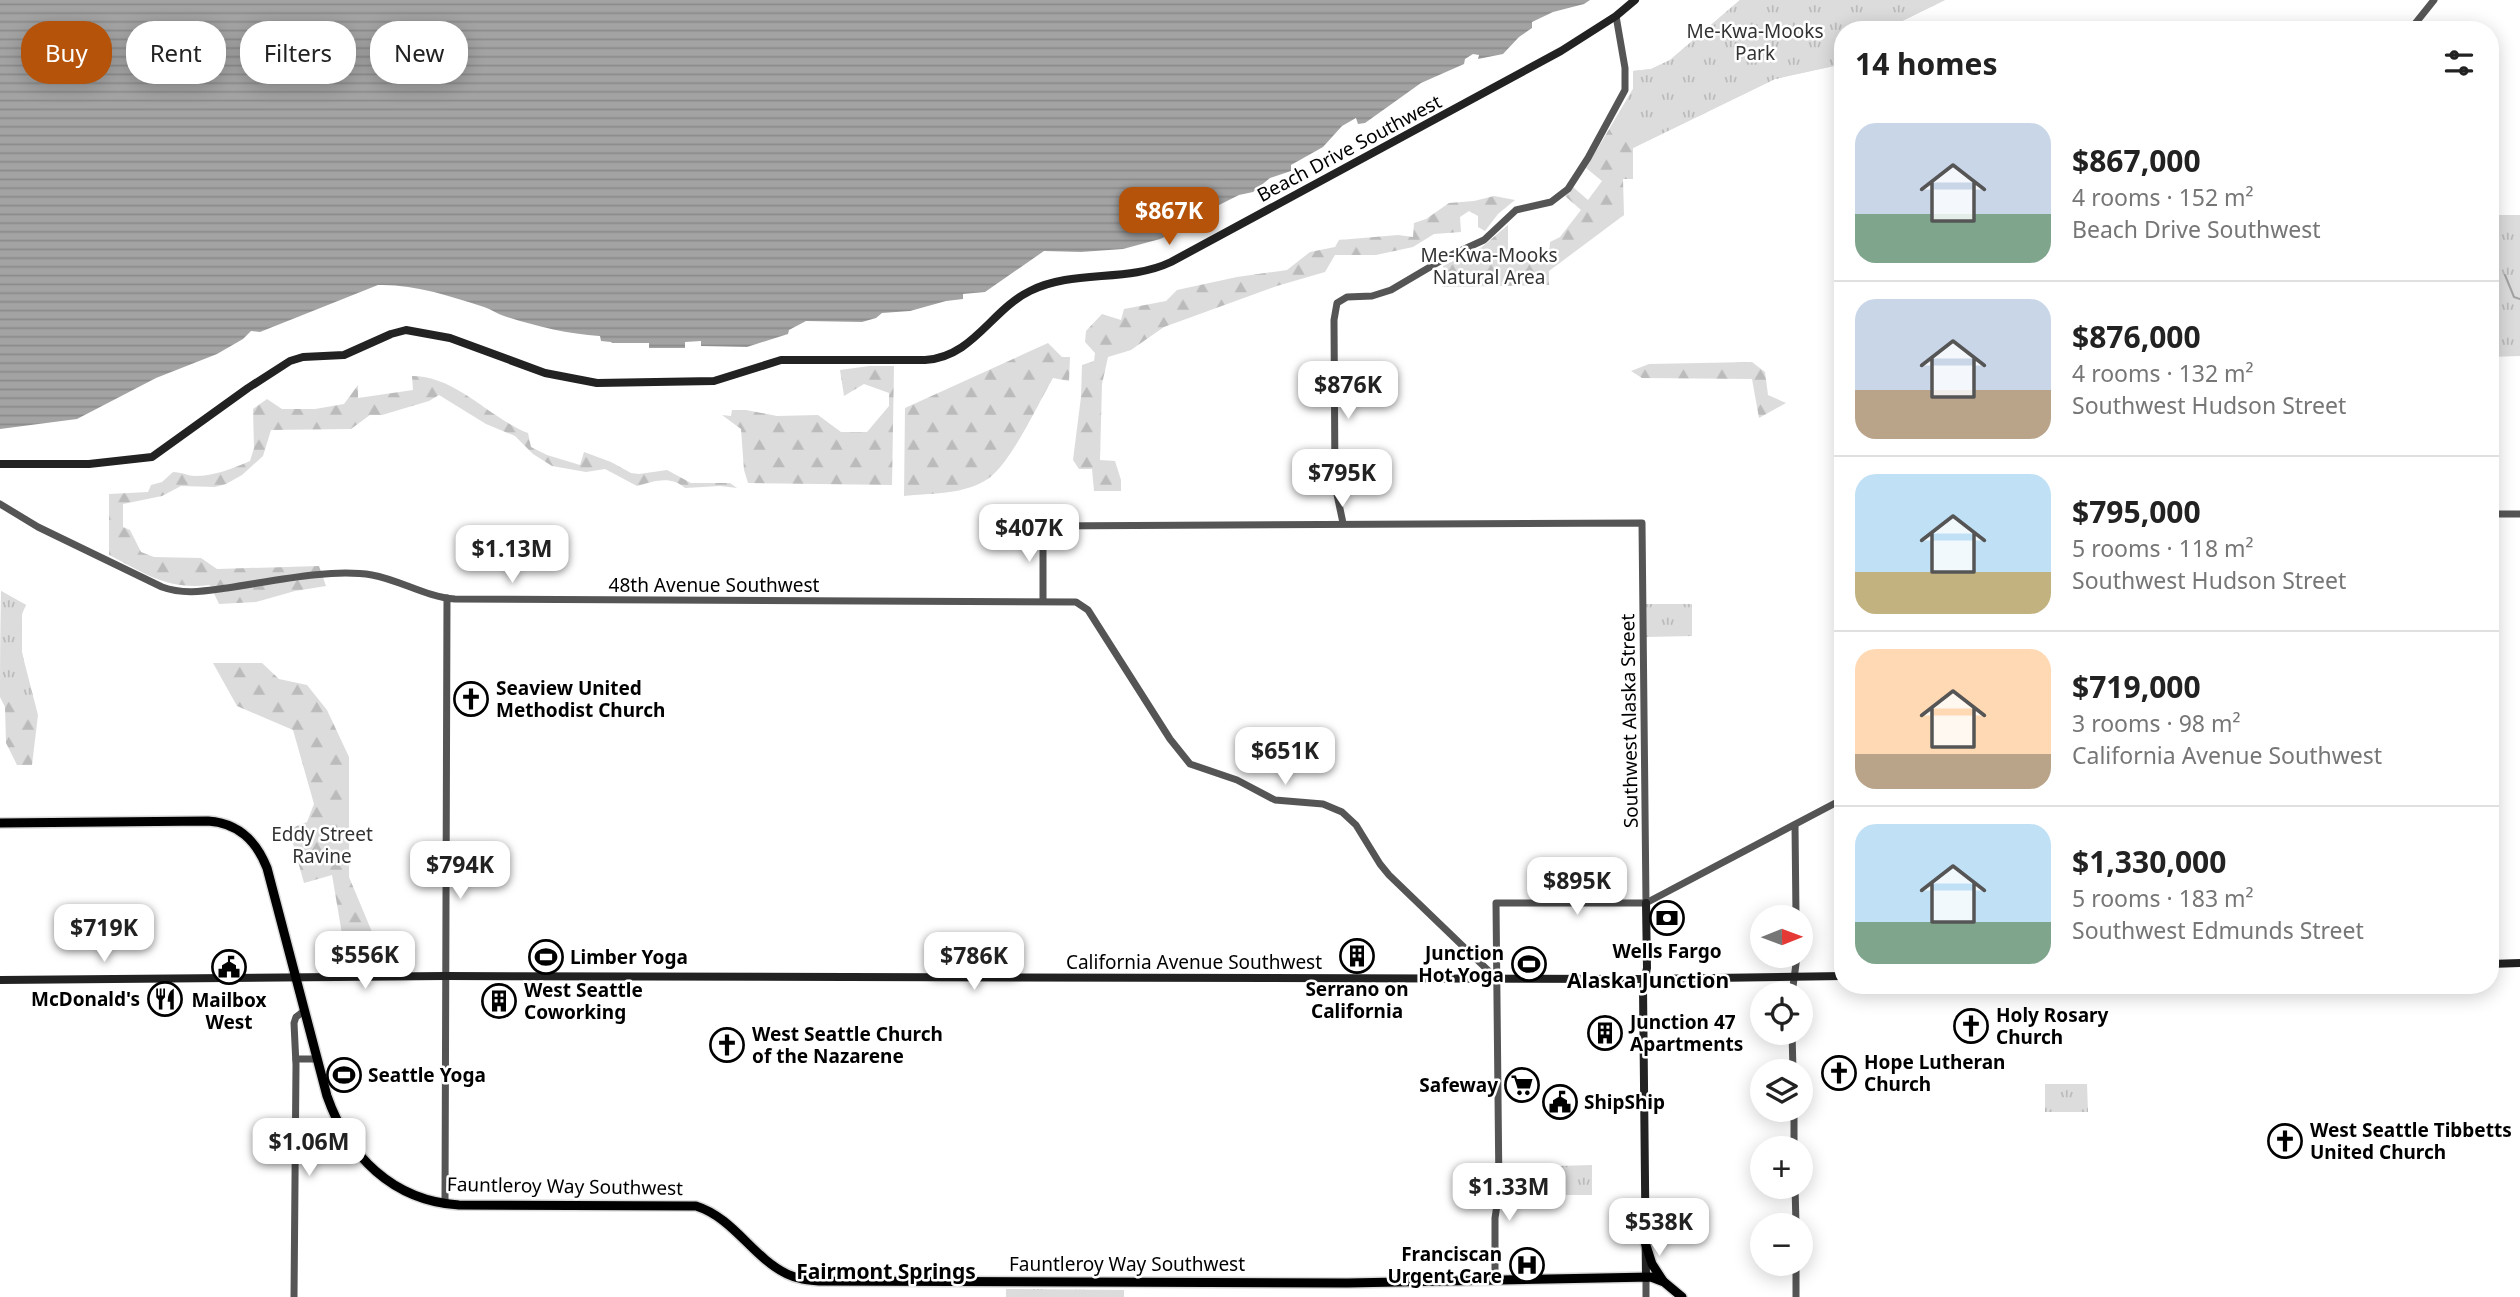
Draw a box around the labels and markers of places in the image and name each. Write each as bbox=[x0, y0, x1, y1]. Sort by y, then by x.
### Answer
pin: $867K bbox=[1120, 188, 1218, 247]
pin: $876K bbox=[1299, 362, 1397, 421]
pin: $795K bbox=[1293, 449, 1391, 509]
pin: $407K bbox=[980, 504, 1078, 564]
pin: $1.13M bbox=[455, 526, 569, 585]
place label: Seaview United Methodist Church bbox=[496, 675, 665, 723]
church icon: Seaview United Methodist Church bbox=[452, 680, 490, 718]
pin: $651K bbox=[1236, 728, 1334, 787]
pin: $794K bbox=[411, 842, 509, 901]
pin: $895K bbox=[1528, 858, 1626, 917]
bank icon: Wells Fargo bbox=[1648, 899, 1686, 937]
pin: $719K bbox=[55, 904, 153, 964]
pin: $556K bbox=[316, 932, 414, 991]
pin: $786K bbox=[925, 932, 1023, 992]
building icon: Serrano on California bbox=[1338, 937, 1376, 975]
sports icon: Limber Yoga bbox=[527, 938, 565, 976]
place label: Wells Fargo bbox=[1612, 938, 1722, 964]
place label: Junction Hot Yoga bbox=[1418, 940, 1504, 988]
place label: Limber Yoga bbox=[570, 944, 688, 970]
sports icon: Junction Hot Yoga bbox=[1510, 945, 1548, 983]
public building icon: Mailbox West bbox=[210, 948, 248, 986]
place label: Serrano on California bbox=[1305, 976, 1409, 1024]
place label: West Seattle Coworking bbox=[524, 977, 643, 1025]
restaurant icon: McDonald's bbox=[146, 980, 184, 1018]
building icon: West Seattle Coworking bbox=[480, 982, 518, 1020]
place label: McDonald's bbox=[31, 986, 140, 1012]
place label: Mailbox West bbox=[191, 987, 267, 1035]
place label: Holy Rosary Church bbox=[1996, 1002, 2109, 1050]
church icon: Holy Rosary Church bbox=[1952, 1007, 1990, 1045]
place label: Junction 47 Apartments bbox=[1628, 1009, 1743, 1057]
building icon: Junction 47 Apartments bbox=[1586, 1014, 1624, 1052]
place label: West Seattle Church of the Nazarene bbox=[752, 1021, 943, 1069]
church icon: West Seattle Church of the Nazarene bbox=[708, 1026, 746, 1064]
place label: Hope Lutheran Church bbox=[1864, 1049, 2005, 1097]
church icon: Hope Lutheran Church bbox=[1820, 1054, 1858, 1092]
sports icon: Seattle Yoga bbox=[325, 1056, 363, 1094]
place label: Seattle Yoga bbox=[368, 1062, 486, 1088]
supermarket icon: Safeway bbox=[1503, 1066, 1541, 1104]
place label: Safeway bbox=[1419, 1072, 1498, 1098]
public building icon: ShipShip bbox=[1541, 1083, 1579, 1121]
place label: ShipShip bbox=[1584, 1089, 1665, 1115]
place label: West Seattle Tibbetts United Church bbox=[2310, 1117, 2512, 1165]
pin: $1.06M bbox=[252, 1118, 366, 1178]
church icon: West Seattle Tibbetts United Church bbox=[2266, 1122, 2304, 1160]
pin: $1.33M bbox=[1452, 1164, 1566, 1223]
pin: $538K bbox=[1610, 1198, 1708, 1258]
place label: Franciscan Urgent Care bbox=[1387, 1241, 1502, 1289]
hospital icon: Franciscan Urgent Care bbox=[1508, 1246, 1546, 1284]

